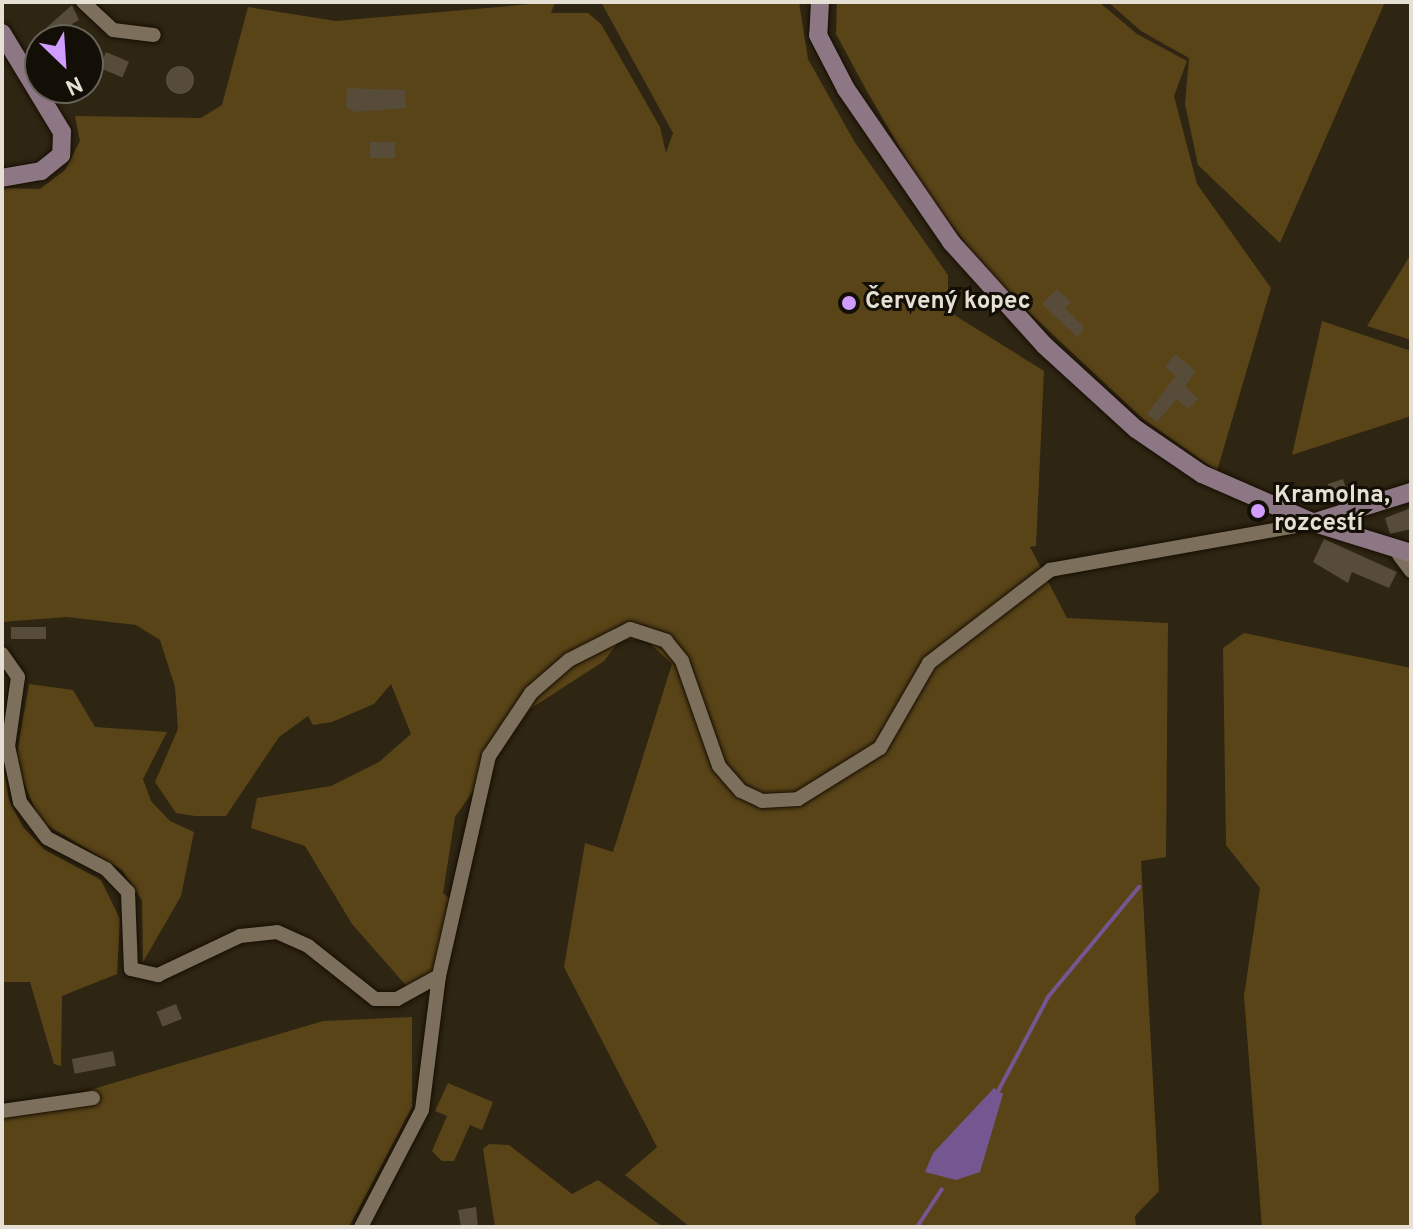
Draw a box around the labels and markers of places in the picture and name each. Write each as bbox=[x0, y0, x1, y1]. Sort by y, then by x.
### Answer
place label: Červený kopec bbox=[865, 289, 1031, 317]
marker: Červený kopec bbox=[840, 294, 858, 312]
place label: Kramolna, rozcestí bbox=[1274, 483, 1390, 539]
marker: Kramolna, rozcestí bbox=[1249, 502, 1267, 520]

